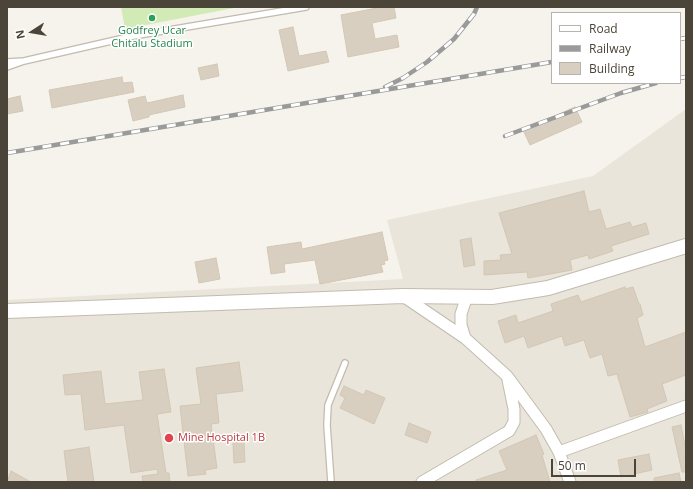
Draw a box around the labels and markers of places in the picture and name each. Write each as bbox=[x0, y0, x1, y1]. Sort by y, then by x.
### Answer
marker: Godfrey Ucar Chitalu Stadium bbox=[147, 13, 157, 23]
place label: Godfrey Ucar Chitalu Stadium bbox=[111, 24, 193, 50]
place label: Mine Hospital 1B bbox=[178, 431, 265, 445]
marker: Mine Hospital 1B bbox=[163, 432, 175, 444]

